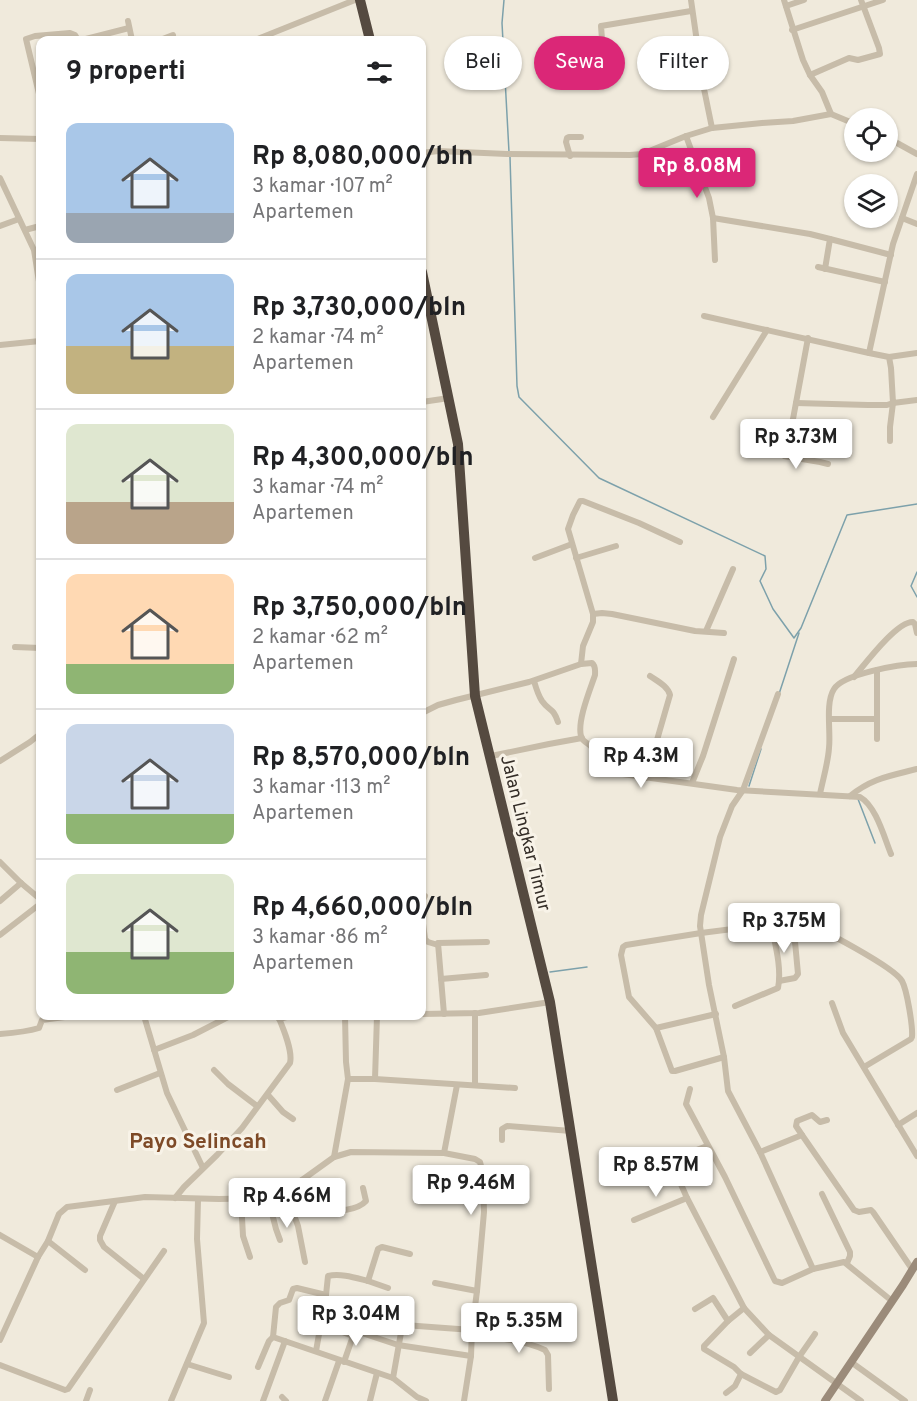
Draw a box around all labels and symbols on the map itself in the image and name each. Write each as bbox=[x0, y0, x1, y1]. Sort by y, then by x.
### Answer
pin: Rp 8.08M bbox=[635, 148, 759, 199]
pin: Rp 3.73M bbox=[734, 419, 858, 470]
pin: Rp 4.3M bbox=[586, 738, 696, 789]
street label: Jalan Lingkar Timur bbox=[494, 753, 555, 914]
pin: Rp 3.75M bbox=[722, 903, 846, 954]
district label: Payo Selincah bbox=[129, 1129, 267, 1156]
pin: Rp 8.57M bbox=[594, 1147, 718, 1198]
pin: Rp 9.46M bbox=[409, 1165, 533, 1216]
pin: Rp 4.66M bbox=[225, 1178, 349, 1229]
pin: Rp 3.04M bbox=[294, 1296, 418, 1347]
pin: Rp 5.35M bbox=[457, 1303, 581, 1354]

